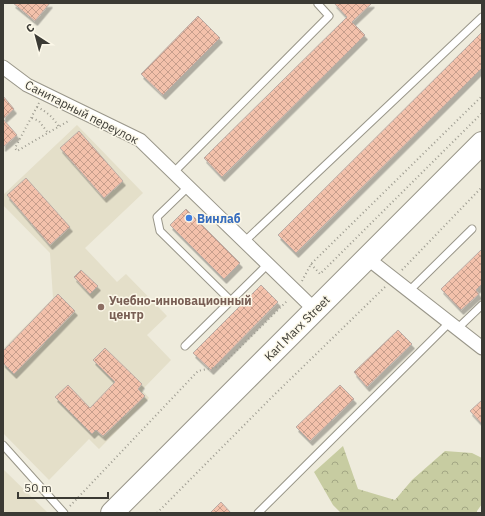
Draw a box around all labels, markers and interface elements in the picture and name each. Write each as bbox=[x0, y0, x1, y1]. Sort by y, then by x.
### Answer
north arrow bbox=[16, 16, 56, 56]
text: С bbox=[23, 20, 37, 36]
street label: Санитарный переулок bbox=[23, 77, 142, 147]
place label: Винлаб bbox=[197, 211, 241, 226]
marker: Винлаб bbox=[184, 213, 194, 223]
street label: Karl Marx Street bbox=[261, 292, 333, 364]
place label: Учебно-инновационный центр bbox=[109, 293, 252, 322]
marker: Учебно-инновационный центр bbox=[96, 302, 106, 312]
scale bar bbox=[18, 474, 108, 500]
text: 50 m bbox=[24, 480, 52, 495]

